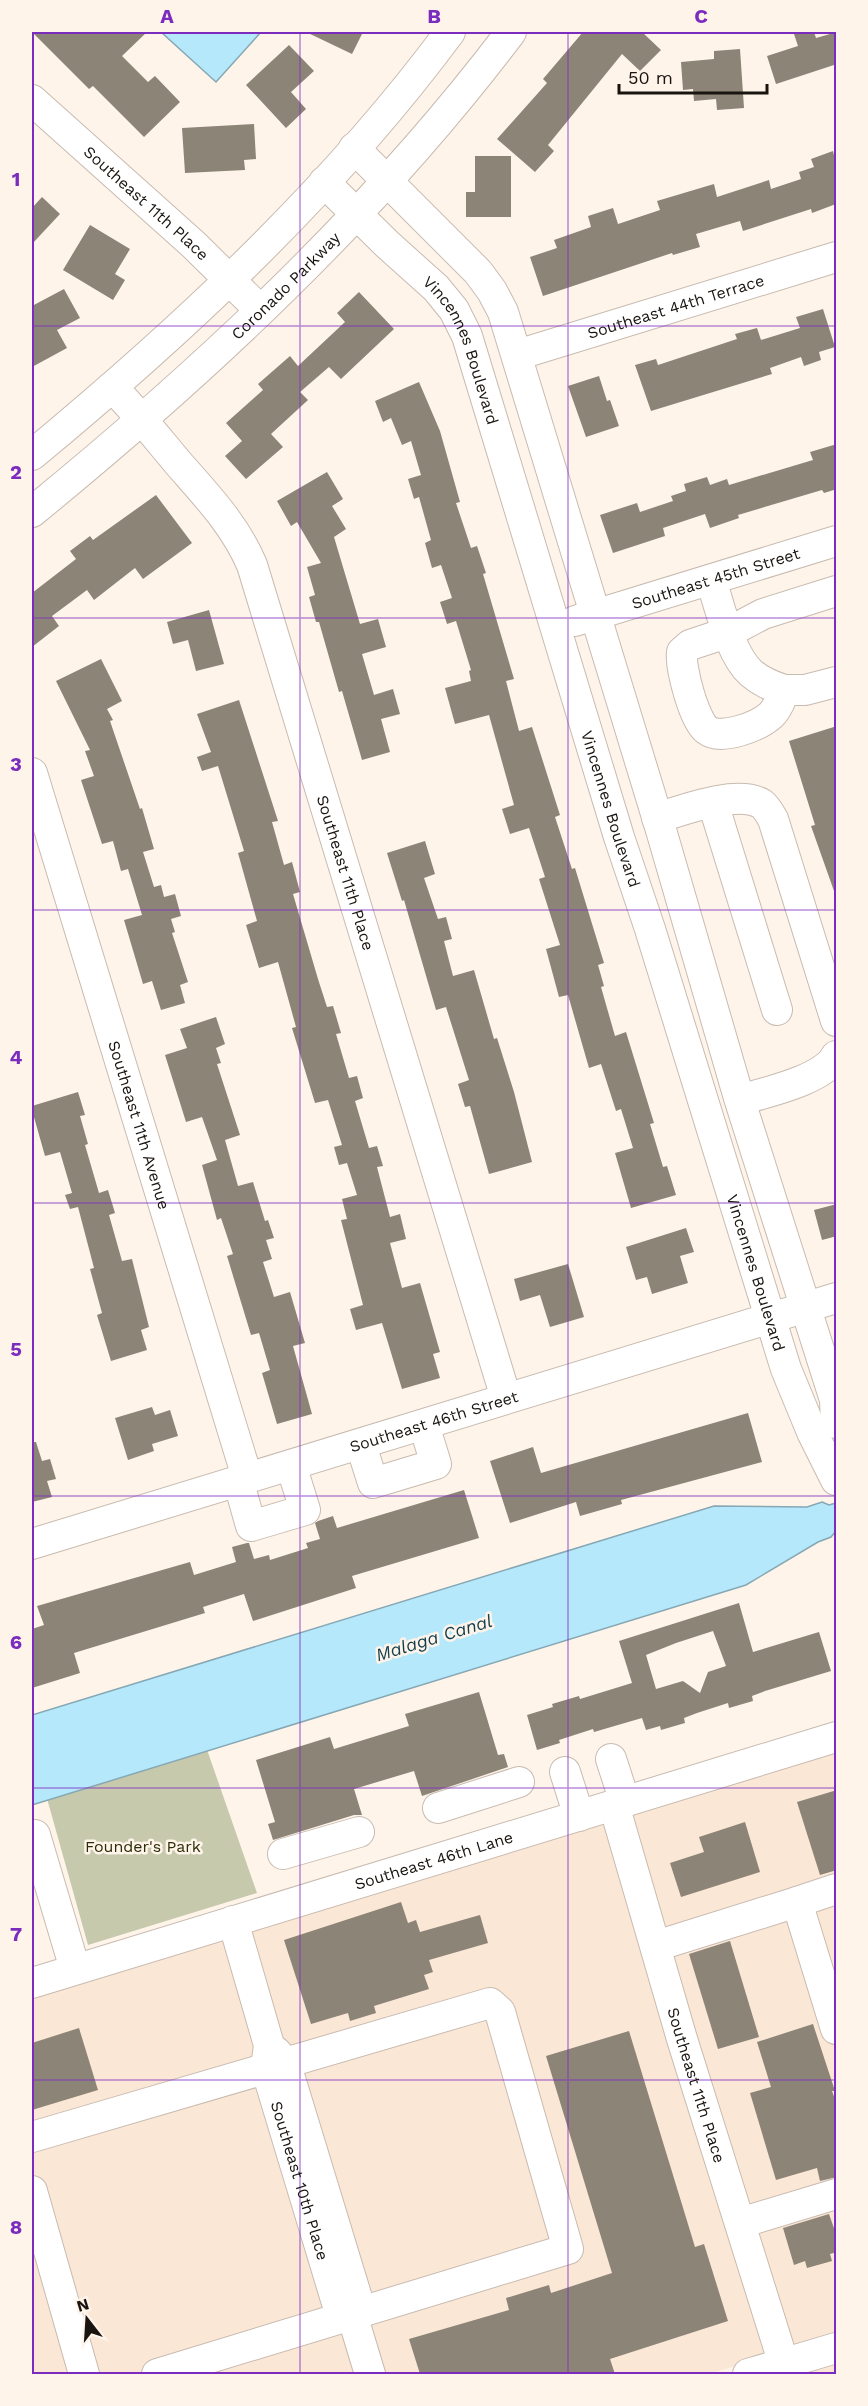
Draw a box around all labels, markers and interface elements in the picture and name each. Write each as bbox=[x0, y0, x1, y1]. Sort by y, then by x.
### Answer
text: A bbox=[160, 4, 174, 28]
text: B bbox=[427, 4, 441, 28]
text: C bbox=[694, 4, 708, 28]
scale bar bbox=[619, 57, 768, 95]
text: 50 m bbox=[628, 67, 673, 88]
street label: Southeast 11th Place bbox=[80, 142, 213, 264]
text: 1 bbox=[12, 167, 20, 191]
street label: Coronado Parkway bbox=[227, 228, 345, 344]
street label: Southeast 44th Terrace bbox=[585, 271, 766, 343]
street label: Vincennes Boulevard bbox=[419, 272, 502, 427]
text: 2 bbox=[10, 460, 22, 484]
street label: Southeast 45th Street bbox=[629, 544, 802, 613]
street label: Vincennes Boulevard bbox=[577, 728, 644, 890]
text: 3 bbox=[10, 752, 22, 776]
street label: Southeast 11th Place bbox=[313, 793, 378, 953]
street label: Southeast 11th Avenue bbox=[104, 1038, 174, 1212]
text: 4 bbox=[10, 1045, 23, 1069]
street label: Vincennes Boulevard bbox=[723, 1192, 789, 1353]
text: 5 bbox=[10, 1337, 22, 1361]
street label: Southeast 46th Street bbox=[347, 1387, 521, 1456]
water label: Malaga Canal bbox=[373, 1610, 495, 1665]
text: 6 bbox=[10, 1630, 22, 1654]
street label: Southeast 46th Lane bbox=[352, 1827, 515, 1894]
park label: Founder's Park bbox=[85, 1837, 201, 1856]
text: 7 bbox=[10, 1922, 22, 1946]
street label: Southeast 11th Place bbox=[663, 2005, 729, 2165]
street label: Southeast 10th Place bbox=[267, 2099, 333, 2263]
text: 8 bbox=[10, 2215, 22, 2239]
north arrow bbox=[57, 2289, 117, 2349]
text: N bbox=[74, 2294, 91, 2316]

